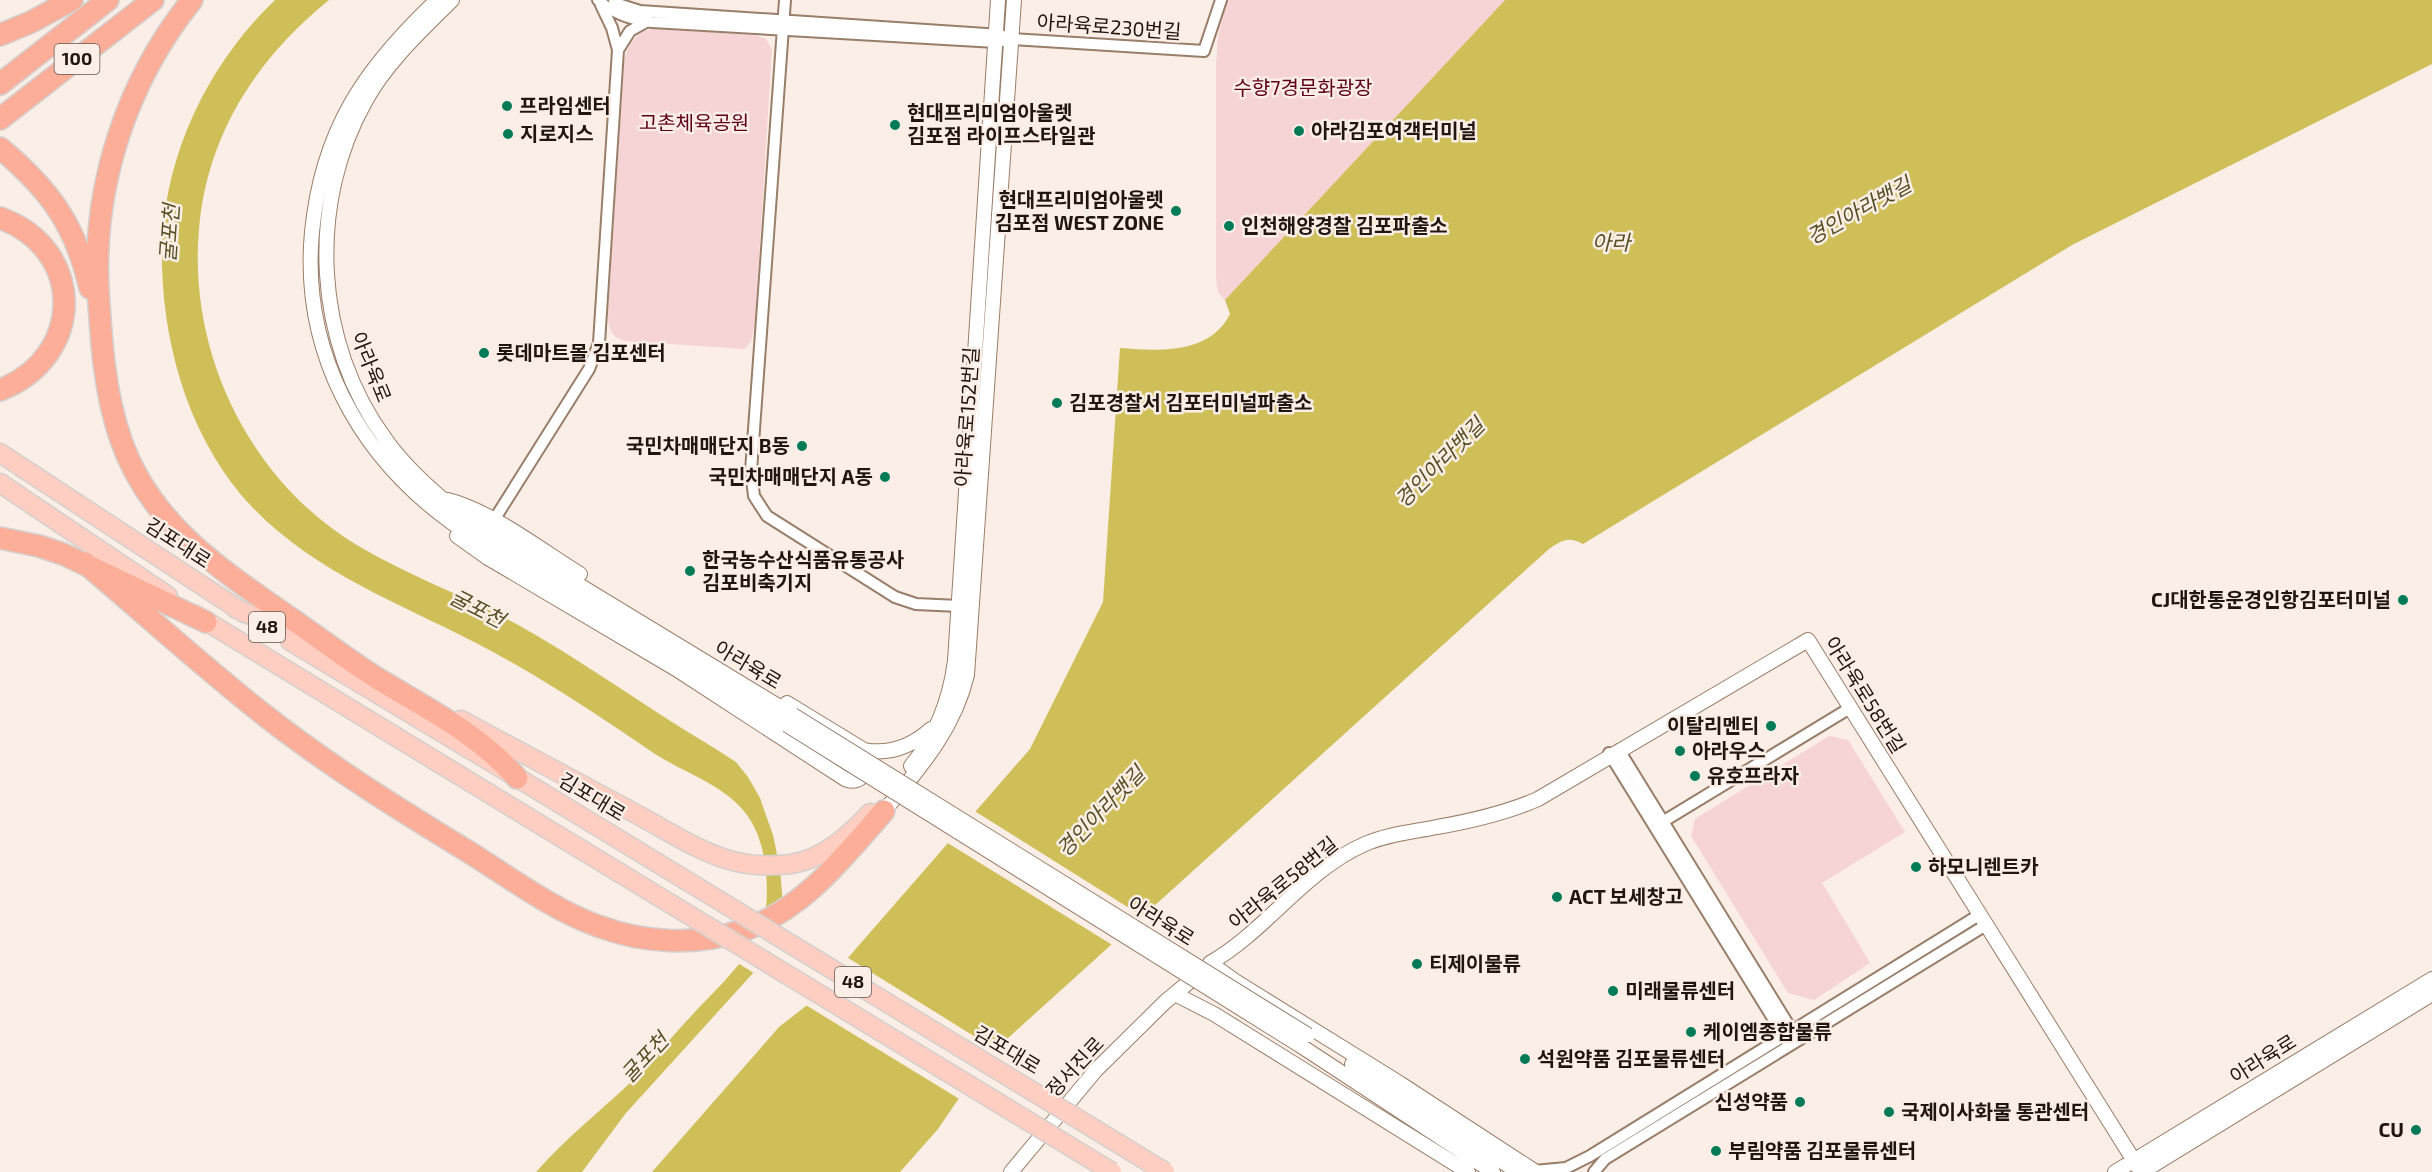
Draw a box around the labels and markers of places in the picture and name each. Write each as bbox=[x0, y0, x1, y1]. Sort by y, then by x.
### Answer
place label: 프라임센터 bbox=[519, 93, 611, 117]
marker: 프라임센터 bbox=[500, 99, 514, 113]
place label: 현대프리미엄아울렛 김포점 라이프스타일관 bbox=[907, 100, 1096, 147]
marker: 현대프리미엄아울렛 김포점 라이프스타일관 bbox=[888, 118, 902, 132]
place label: 아라김포여객터미널 bbox=[1311, 118, 1477, 142]
place label: 지로지스 bbox=[520, 121, 594, 145]
marker: 아라김포여객터미널 bbox=[1292, 124, 1306, 138]
marker: 지로지스 bbox=[501, 127, 515, 141]
place label: 현대프리미엄아울렛 김포점 WEST ZONE bbox=[994, 187, 1164, 234]
marker: 현대프리미엄아울렛 김포점 WEST ZONE bbox=[1169, 204, 1183, 218]
place label: 인천해양경찰 김포파출소 bbox=[1241, 213, 1448, 237]
marker: 인천해양경찰 김포파출소 bbox=[1222, 219, 1236, 233]
place label: 롯데마트몰 김포센터 bbox=[496, 340, 666, 364]
marker: 롯데마트몰 김포센터 bbox=[477, 346, 491, 360]
place label: 김포경찰서 김포터미널파출소 bbox=[1069, 390, 1313, 414]
marker: 김포경찰서 김포터미널파출소 bbox=[1050, 396, 1064, 410]
place label: 국민차매매단지 B동 bbox=[626, 433, 790, 457]
marker: 국민차매매단지 B동 bbox=[795, 439, 809, 453]
place label: 국민차매매단지 A동 bbox=[708, 464, 873, 488]
marker: 국민차매매단지 A동 bbox=[878, 470, 892, 484]
place label: 한국농수산식품유통공사 김포비축기지 bbox=[702, 547, 904, 594]
marker: 한국농수산식품유통공사 김포비축기지 bbox=[683, 564, 697, 578]
place label: CJ대한통운경인항김포터미널 bbox=[2151, 587, 2391, 611]
marker: CJ대한통운경인항김포터미널 bbox=[2396, 593, 2410, 607]
place label: 이탈리멘티 bbox=[1667, 713, 1759, 737]
marker: 이탈리멘티 bbox=[1764, 719, 1778, 733]
place label: 아라우스 bbox=[1692, 738, 1766, 762]
marker: 아라우스 bbox=[1673, 744, 1687, 758]
place label: 유호프라자 bbox=[1707, 763, 1800, 787]
marker: 유호프라자 bbox=[1688, 769, 1702, 783]
place label: 하모니렌트카 bbox=[1928, 854, 2039, 878]
marker: 하모니렌트카 bbox=[1909, 860, 1923, 874]
place label: ACT 보세창고 bbox=[1569, 884, 1683, 908]
marker: ACT 보세창고 bbox=[1550, 890, 1564, 904]
place label: 티제이물류 bbox=[1429, 951, 1521, 975]
marker: 티제이물류 bbox=[1410, 957, 1424, 971]
place label: 미래물류센터 bbox=[1625, 978, 1735, 1002]
marker: 미래물류센터 bbox=[1606, 984, 1620, 998]
place label: 케이엠종합물류 bbox=[1703, 1019, 1832, 1043]
marker: 케이엠종합물류 bbox=[1684, 1025, 1698, 1039]
place label: 석원약품 김포물류센터 bbox=[1537, 1046, 1725, 1070]
marker: 석원약품 김포물류센터 bbox=[1518, 1052, 1532, 1066]
place label: 신성약품 bbox=[1714, 1089, 1788, 1113]
marker: 신성약품 bbox=[1793, 1095, 1807, 1109]
place label: 국제이사화물 통관센터 bbox=[1901, 1099, 2089, 1123]
marker: 국제이사화물 통관센터 bbox=[1882, 1105, 1896, 1119]
place label: CU bbox=[2379, 1117, 2404, 1141]
marker: CU bbox=[2409, 1123, 2423, 1137]
place label: 부림약품 김포물류센터 bbox=[1728, 1138, 1916, 1162]
marker: 부림약품 김포물류센터 bbox=[1709, 1144, 1723, 1158]

